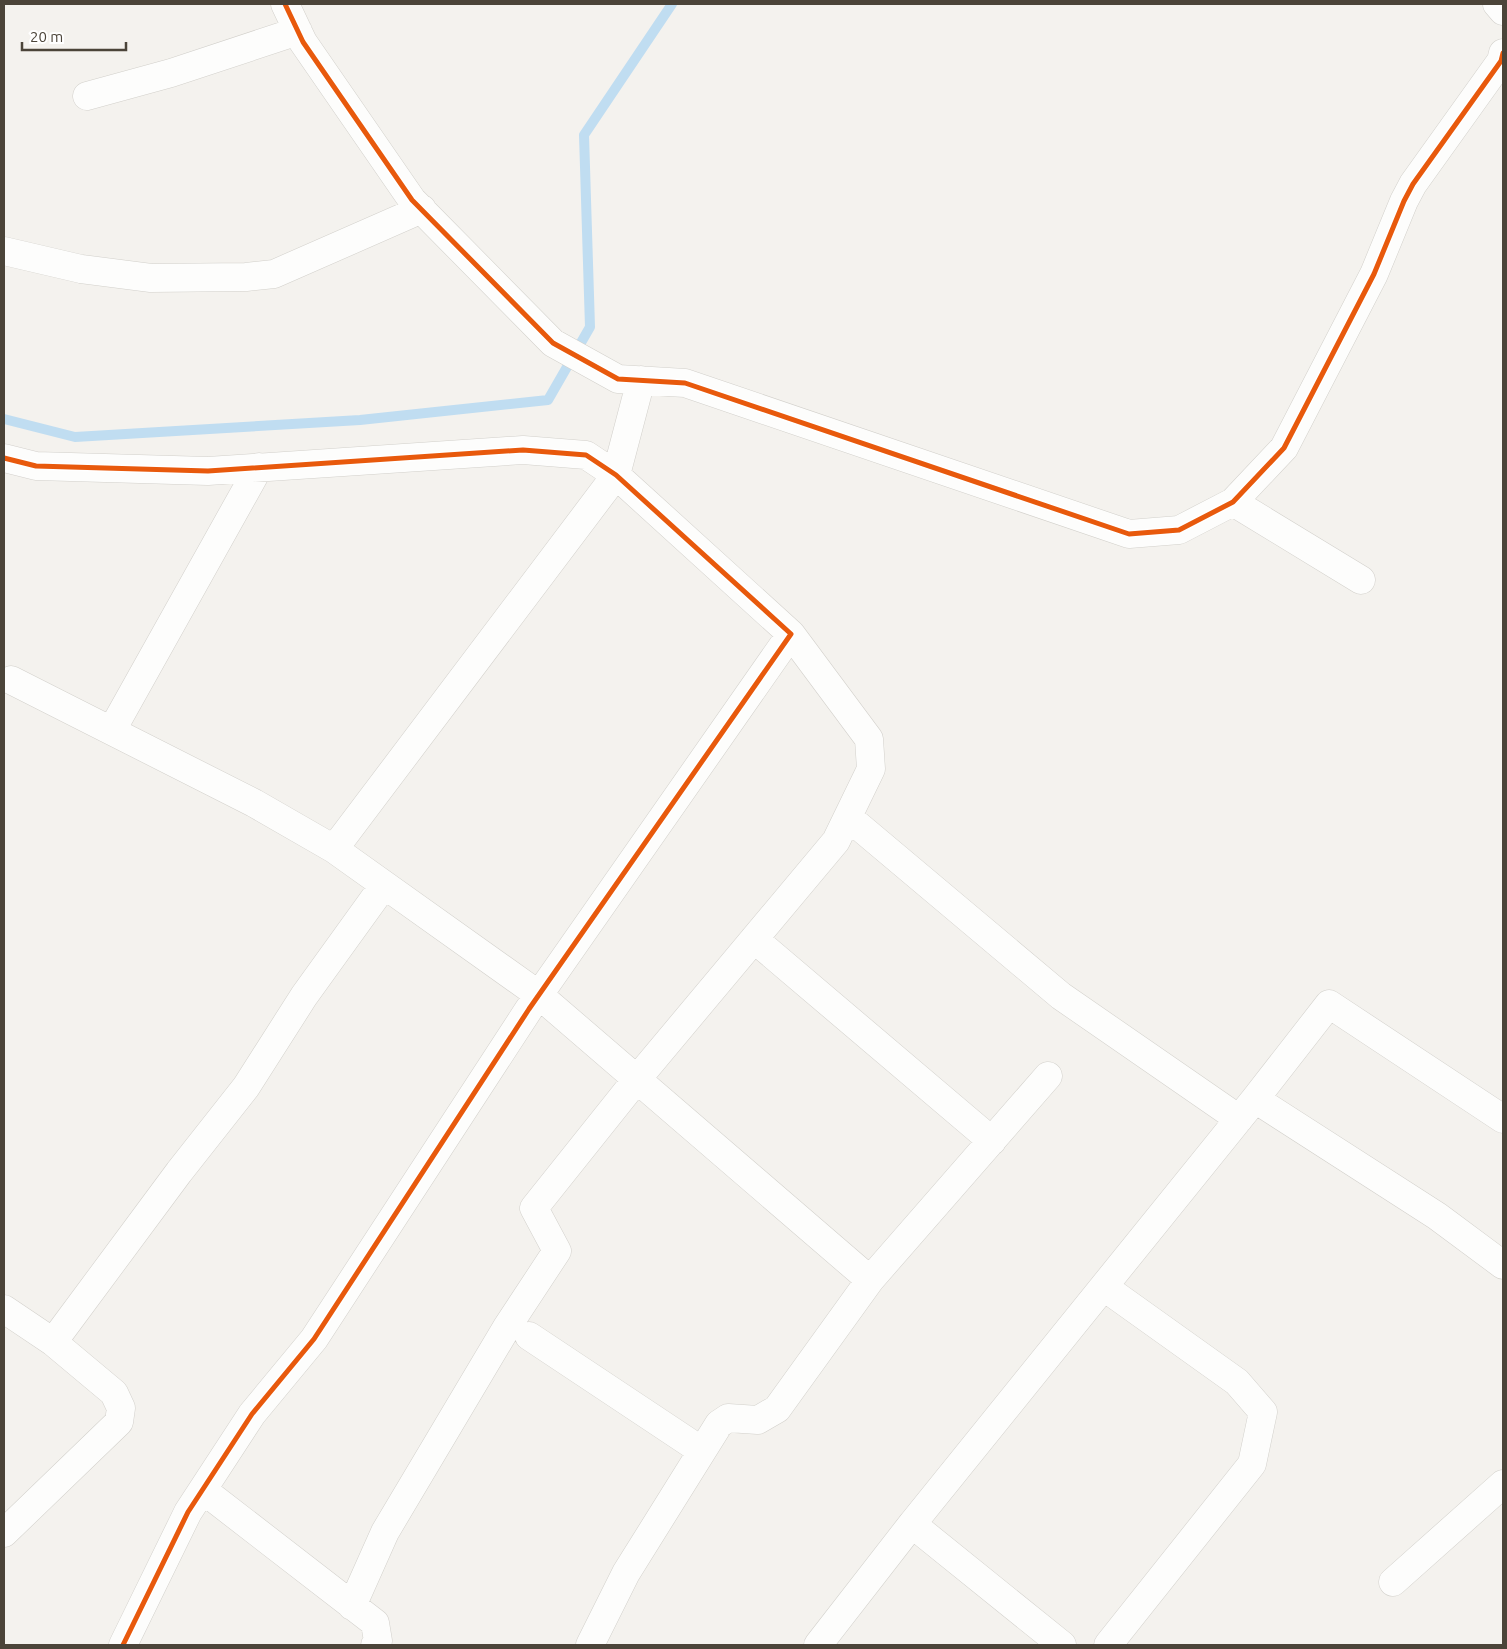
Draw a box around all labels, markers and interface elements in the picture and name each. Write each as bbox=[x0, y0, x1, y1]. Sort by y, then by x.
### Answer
scale bar bbox=[22, 20, 126, 52]
text: 20 m bbox=[30, 28, 63, 45]

